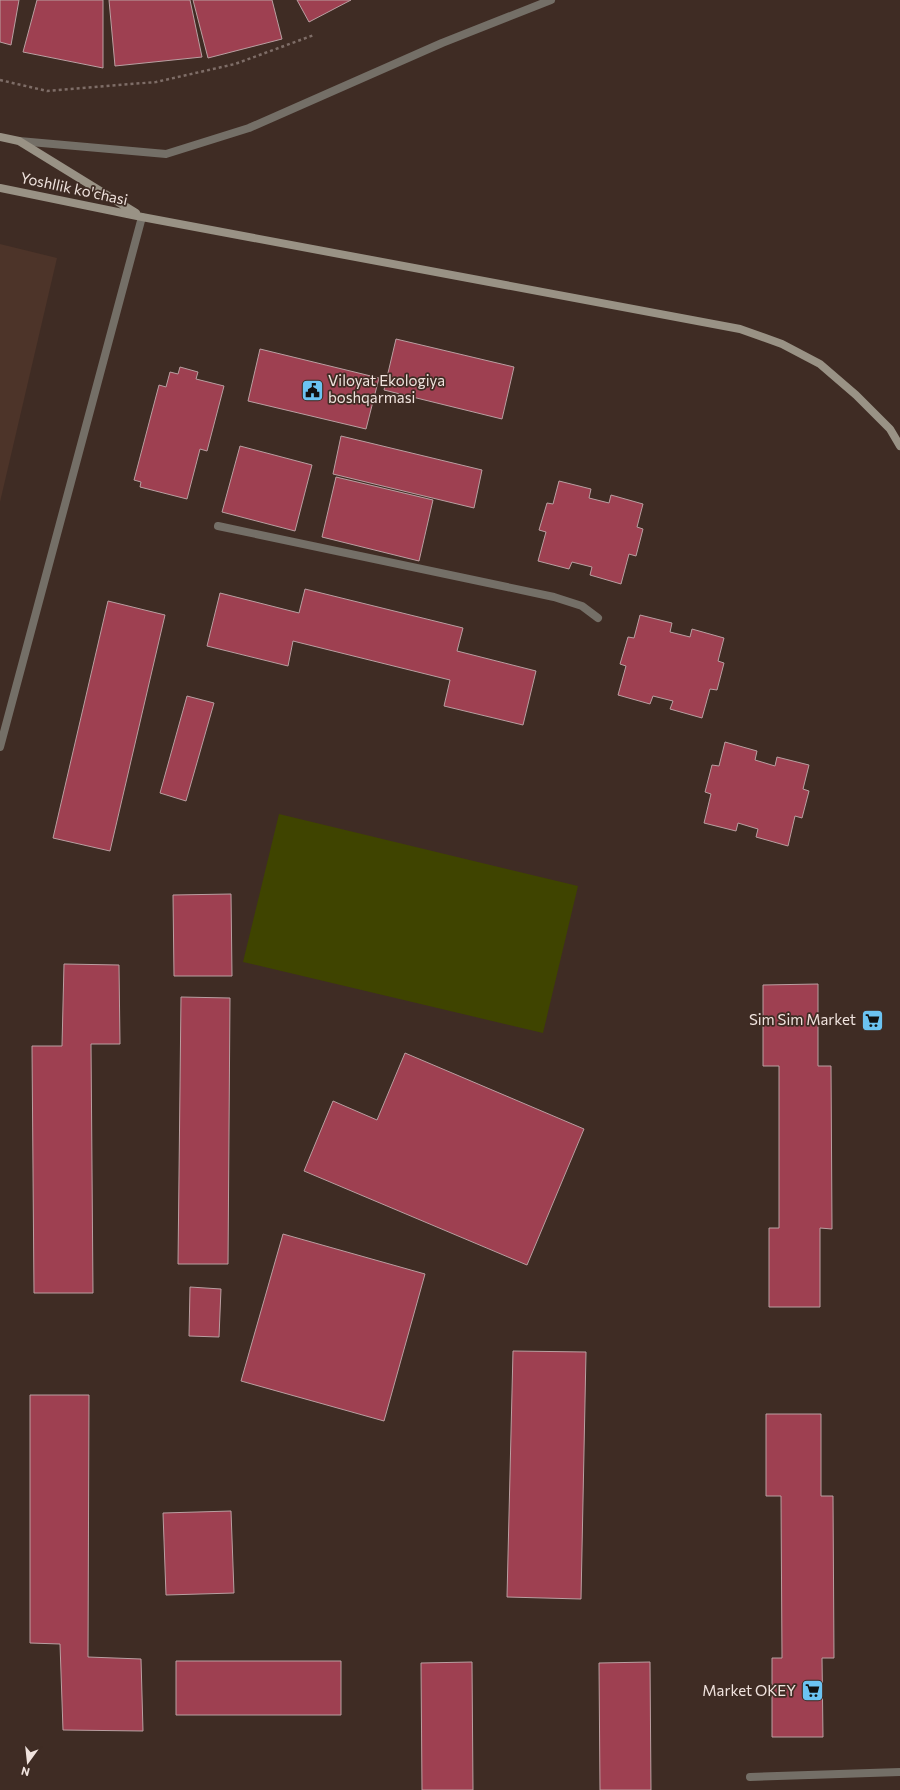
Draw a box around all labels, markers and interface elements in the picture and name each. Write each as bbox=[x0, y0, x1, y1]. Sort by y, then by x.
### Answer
street label: Yoshllik ko'chasi bbox=[19, 168, 130, 208]
place label: Viloyat Ekologiya boshqarmasi bbox=[328, 371, 445, 406]
public building icon: Viloyat Ekologiya boshqarmasi bbox=[300, 377, 326, 403]
supermarket icon: Sim Sim Market bbox=[859, 1007, 885, 1033]
place label: Sim Sim Market bbox=[749, 1010, 856, 1028]
supermarket icon: Market OKEY bbox=[799, 1678, 825, 1704]
place label: Market OKEY bbox=[702, 1681, 796, 1699]
north arrow bbox=[8, 1742, 48, 1782]
text: N bbox=[20, 1765, 31, 1779]

